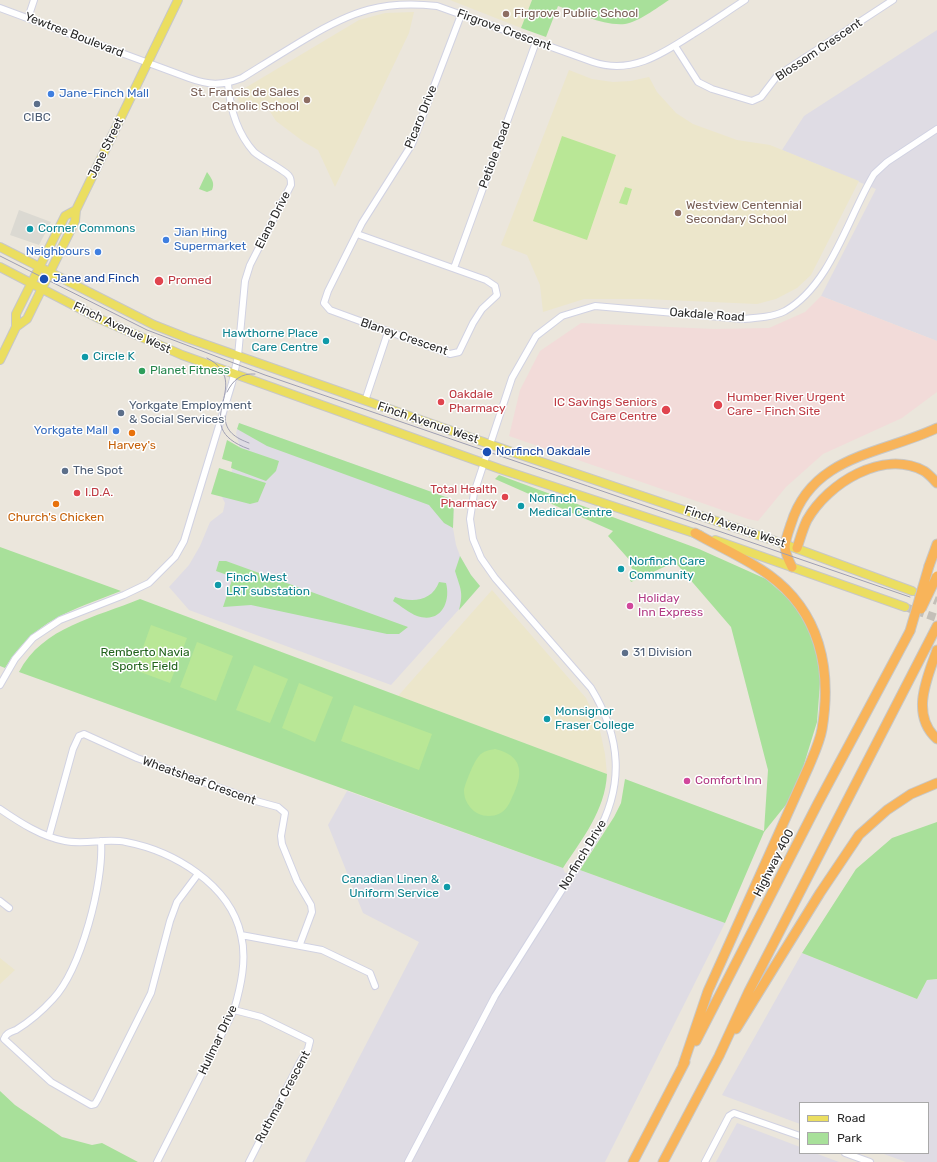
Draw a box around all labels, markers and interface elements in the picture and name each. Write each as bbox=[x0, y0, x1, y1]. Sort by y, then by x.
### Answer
street label: Firgrove Crescent bbox=[455, 6, 553, 54]
place label: Firgrove Public School bbox=[514, 7, 638, 21]
marker: Firgrove Public School bbox=[501, 9, 511, 19]
street label: Yewtree Boulevard bbox=[23, 10, 125, 60]
street label: Blossom Crescent bbox=[773, 16, 865, 84]
street label: Picaro Drive bbox=[402, 83, 440, 151]
place label: St. Francis de Sales Catholic School bbox=[190, 86, 299, 114]
place label: Jane-Finch Mall bbox=[59, 87, 149, 101]
marker: Jane-Finch Mall bbox=[46, 89, 56, 99]
marker: St. Francis de Sales Catholic School bbox=[302, 95, 312, 105]
marker: CIBC bbox=[32, 99, 42, 109]
place label: CIBC bbox=[23, 111, 51, 125]
street label: Jane Street bbox=[85, 115, 127, 181]
street label: Petiole Road bbox=[476, 120, 514, 190]
street label: Elana Drive bbox=[252, 189, 294, 251]
place label: Westview Centennial Secondary School bbox=[686, 199, 802, 227]
marker: Westview Centennial Secondary School bbox=[673, 208, 683, 218]
place label: Corner Commons bbox=[38, 222, 135, 236]
marker: Corner Commons bbox=[25, 224, 35, 234]
place label: Jian Hing Supermarket bbox=[174, 226, 246, 254]
marker: Jian Hing Supermarket bbox=[161, 235, 171, 245]
place label: Neighbours bbox=[26, 245, 90, 259]
marker: Neighbours bbox=[93, 247, 103, 257]
place label: Jane and Finch bbox=[53, 272, 139, 286]
marker: Jane and Finch bbox=[38, 273, 50, 285]
place label: Promed bbox=[168, 274, 212, 288]
marker: Promed bbox=[153, 275, 165, 287]
street label: Finch Avenue West bbox=[71, 299, 173, 357]
street label: Oakdale Road bbox=[669, 305, 745, 325]
street label: Blaney Crescent bbox=[358, 315, 450, 359]
place label: Hawthorne Place Care Centre bbox=[222, 327, 318, 355]
marker: Hawthorne Place Care Centre bbox=[321, 336, 331, 346]
place label: Circle K bbox=[93, 350, 135, 364]
marker: Circle K bbox=[80, 352, 90, 362]
place label: Planet Fitness bbox=[150, 364, 230, 378]
marker: Planet Fitness bbox=[137, 366, 147, 376]
place label: Oakdale Pharmacy bbox=[449, 388, 506, 416]
place label: Humber River Urgent Care - Finch Site bbox=[727, 391, 845, 419]
place label: IC Savings Seniors Care Centre bbox=[554, 396, 657, 424]
marker: Oakdale Pharmacy bbox=[436, 397, 446, 407]
place label: Yorkgate Employment & Social Services bbox=[129, 399, 252, 427]
street label: Finch Avenue West bbox=[376, 399, 480, 447]
marker: Humber River Urgent Care - Finch Site bbox=[712, 399, 724, 411]
marker: IC Savings Seniors Care Centre bbox=[660, 404, 672, 416]
marker: Yorkgate Employment & Social Services bbox=[116, 408, 126, 418]
place label: Yorkgate Mall bbox=[34, 424, 108, 438]
marker: Yorkgate Mall bbox=[111, 426, 121, 436]
marker: Harvey's bbox=[127, 428, 137, 438]
place label: Harvey's bbox=[108, 439, 156, 453]
place label: Norfinch Oakdale bbox=[496, 445, 591, 459]
marker: Norfinch Oakdale bbox=[481, 446, 493, 458]
place label: The Spot bbox=[73, 464, 123, 478]
marker: The Spot bbox=[60, 466, 70, 476]
place label: Total Health Pharmacy bbox=[430, 483, 497, 511]
place label: I.D.A. bbox=[85, 486, 113, 500]
marker: I.D.A. bbox=[72, 488, 82, 498]
marker: Total Health Pharmacy bbox=[500, 492, 510, 502]
place label: Norfinch Medical Centre bbox=[529, 492, 612, 520]
marker: Church's Chicken bbox=[51, 499, 61, 509]
marker: Norfinch Medical Centre bbox=[516, 501, 526, 511]
street label: Finch Avenue West bbox=[683, 503, 787, 551]
place label: Church's Chicken bbox=[8, 511, 104, 525]
place label: Norfinch Care Community bbox=[629, 555, 705, 583]
marker: Norfinch Care Community bbox=[616, 564, 626, 574]
place label: Finch West LRT substation bbox=[226, 571, 310, 599]
marker: Finch West LRT substation bbox=[213, 580, 223, 590]
place label: Holiday Inn Express bbox=[638, 592, 703, 620]
marker: Holiday Inn Express bbox=[625, 601, 635, 611]
park label: Remberto Navia Sports Field bbox=[100, 646, 190, 674]
place label: 31 Division bbox=[633, 646, 692, 660]
marker: 31 Division bbox=[620, 648, 630, 658]
place label: Monsignor Fraser College bbox=[555, 705, 635, 733]
marker: Monsignor Fraser College bbox=[542, 714, 552, 724]
street label: Wheatsheaf Crescent bbox=[140, 754, 258, 808]
place label: Comfort Inn bbox=[695, 774, 762, 788]
marker: Comfort Inn bbox=[682, 776, 692, 786]
street label: Norfinch Drive bbox=[556, 817, 610, 893]
street label: Highway 400 bbox=[751, 827, 797, 899]
place label: Canadian Linen & Uniform Service bbox=[341, 873, 439, 901]
marker: Canadian Linen & Uniform Service bbox=[442, 882, 452, 892]
street label: Hullmar Drive bbox=[196, 1003, 240, 1077]
street label: Ruthmar Crescent bbox=[253, 1048, 313, 1146]
legend bbox=[799, 1102, 929, 1154]
text: Road bbox=[837, 1111, 865, 1125]
text: Park bbox=[837, 1131, 862, 1145]

